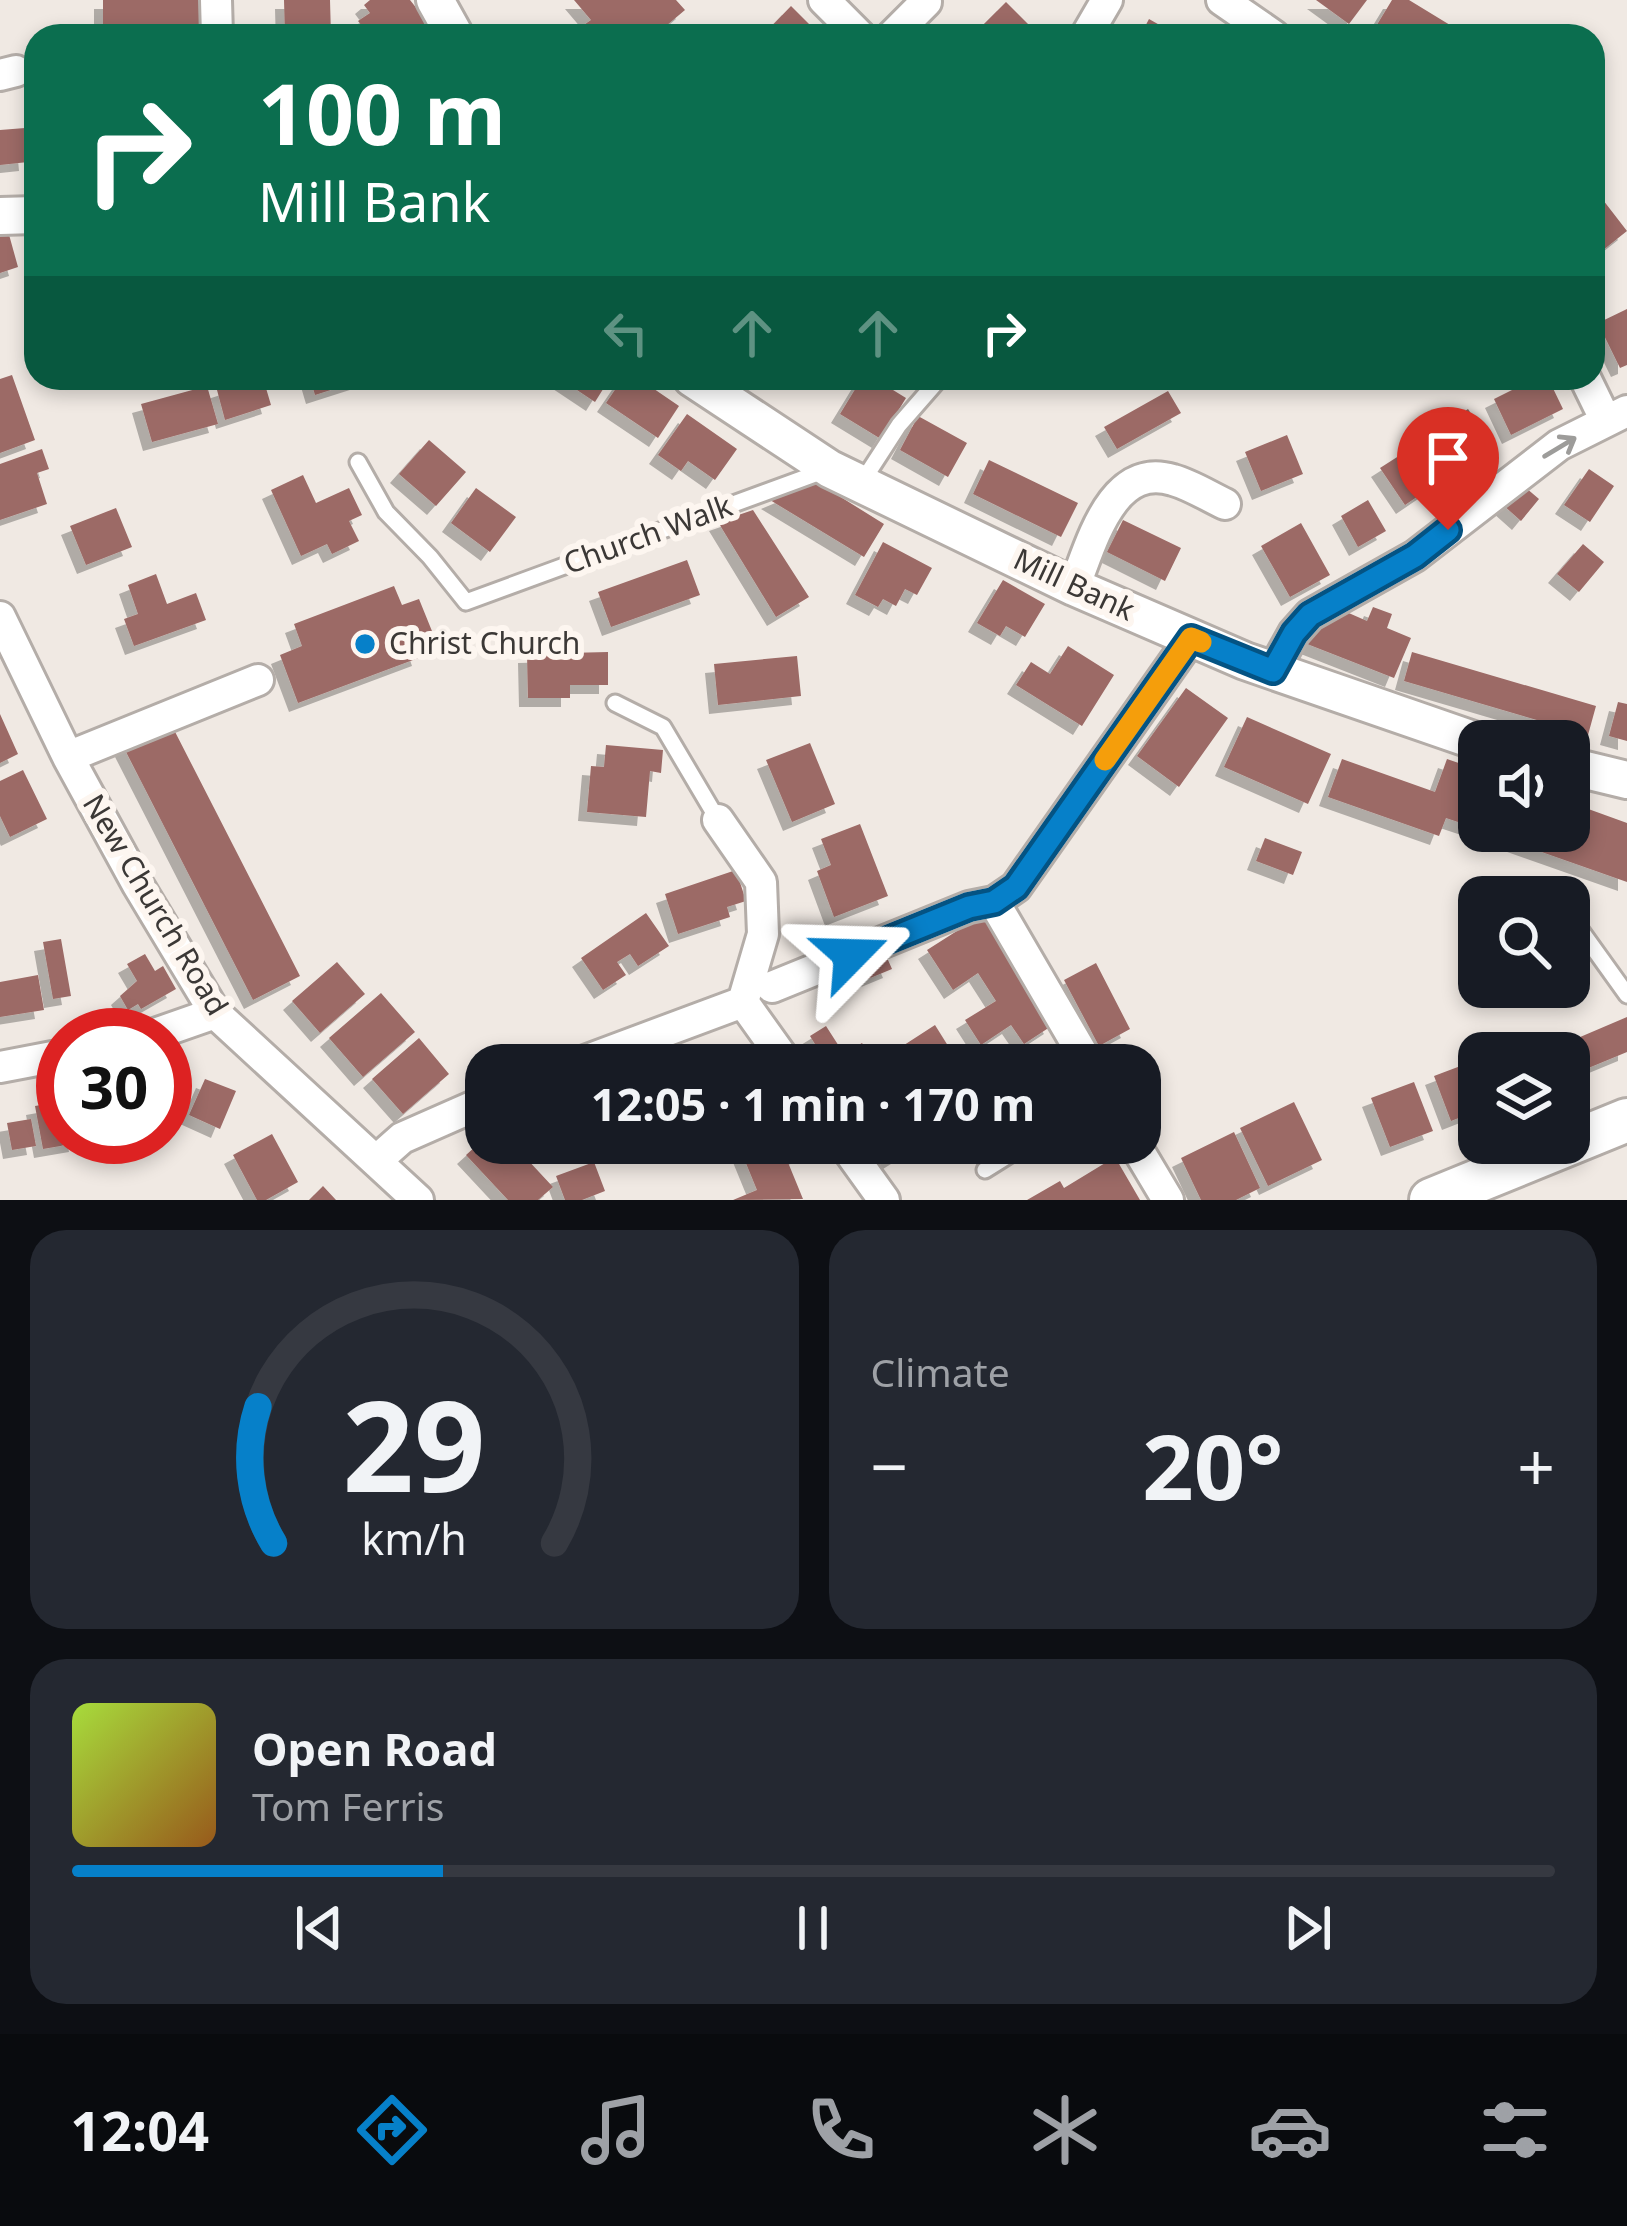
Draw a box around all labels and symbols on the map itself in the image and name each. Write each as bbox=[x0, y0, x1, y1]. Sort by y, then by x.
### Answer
pin bbox=[1397, 407, 1499, 530]
one-way arrow bbox=[1542, 434, 1577, 458]
street label: Church Walk bbox=[558, 484, 737, 583]
street label: Mill Bank bbox=[1007, 538, 1142, 630]
place label: Christ Church bbox=[389, 622, 580, 663]
marker: Christ Church bbox=[352, 631, 378, 657]
street label: New Church Road bbox=[74, 786, 239, 1022]
position arrow bbox=[788, 892, 914, 1018]
speed limit sign: 30 bbox=[36, 1008, 192, 1164]

